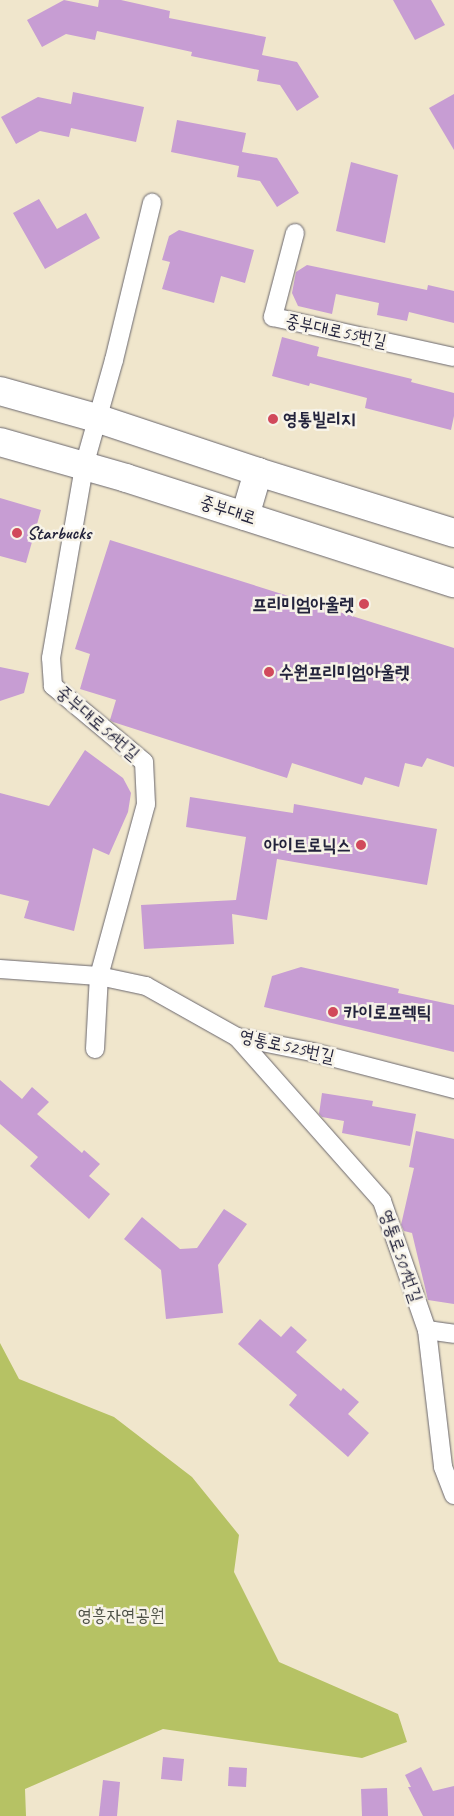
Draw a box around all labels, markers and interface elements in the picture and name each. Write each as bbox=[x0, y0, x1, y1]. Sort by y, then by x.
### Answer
street label: 중부대로55번길 bbox=[283, 310, 389, 352]
place label: 영통빌리지 bbox=[283, 408, 355, 430]
marker: 영통빌리지 bbox=[267, 413, 279, 425]
street label: 중부대로 bbox=[197, 491, 259, 529]
place label: Starbucks bbox=[27, 522, 91, 544]
marker: Starbucks bbox=[11, 527, 23, 539]
place label: 프리미엄아울렛 bbox=[253, 593, 354, 615]
marker: 프리미엄아울렛 bbox=[358, 598, 370, 610]
place label: 수원프리미엄아울렛 bbox=[279, 661, 409, 683]
marker: 수원프리미엄아울렛 bbox=[263, 666, 275, 678]
street label: 중부대로56번길 bbox=[52, 681, 144, 765]
place label: 아이트로닉스 bbox=[264, 834, 351, 856]
marker: 아이트로닉스 bbox=[355, 839, 367, 851]
place label: 카이로프렉틱 bbox=[344, 1001, 431, 1023]
marker: 카이로프렉틱 bbox=[326, 1005, 340, 1019]
street label: 영통로525번길 bbox=[237, 1025, 337, 1067]
street label: 영통로501번길 bbox=[375, 1207, 427, 1305]
park label: 영흥자연공원 bbox=[78, 1604, 164, 1626]

